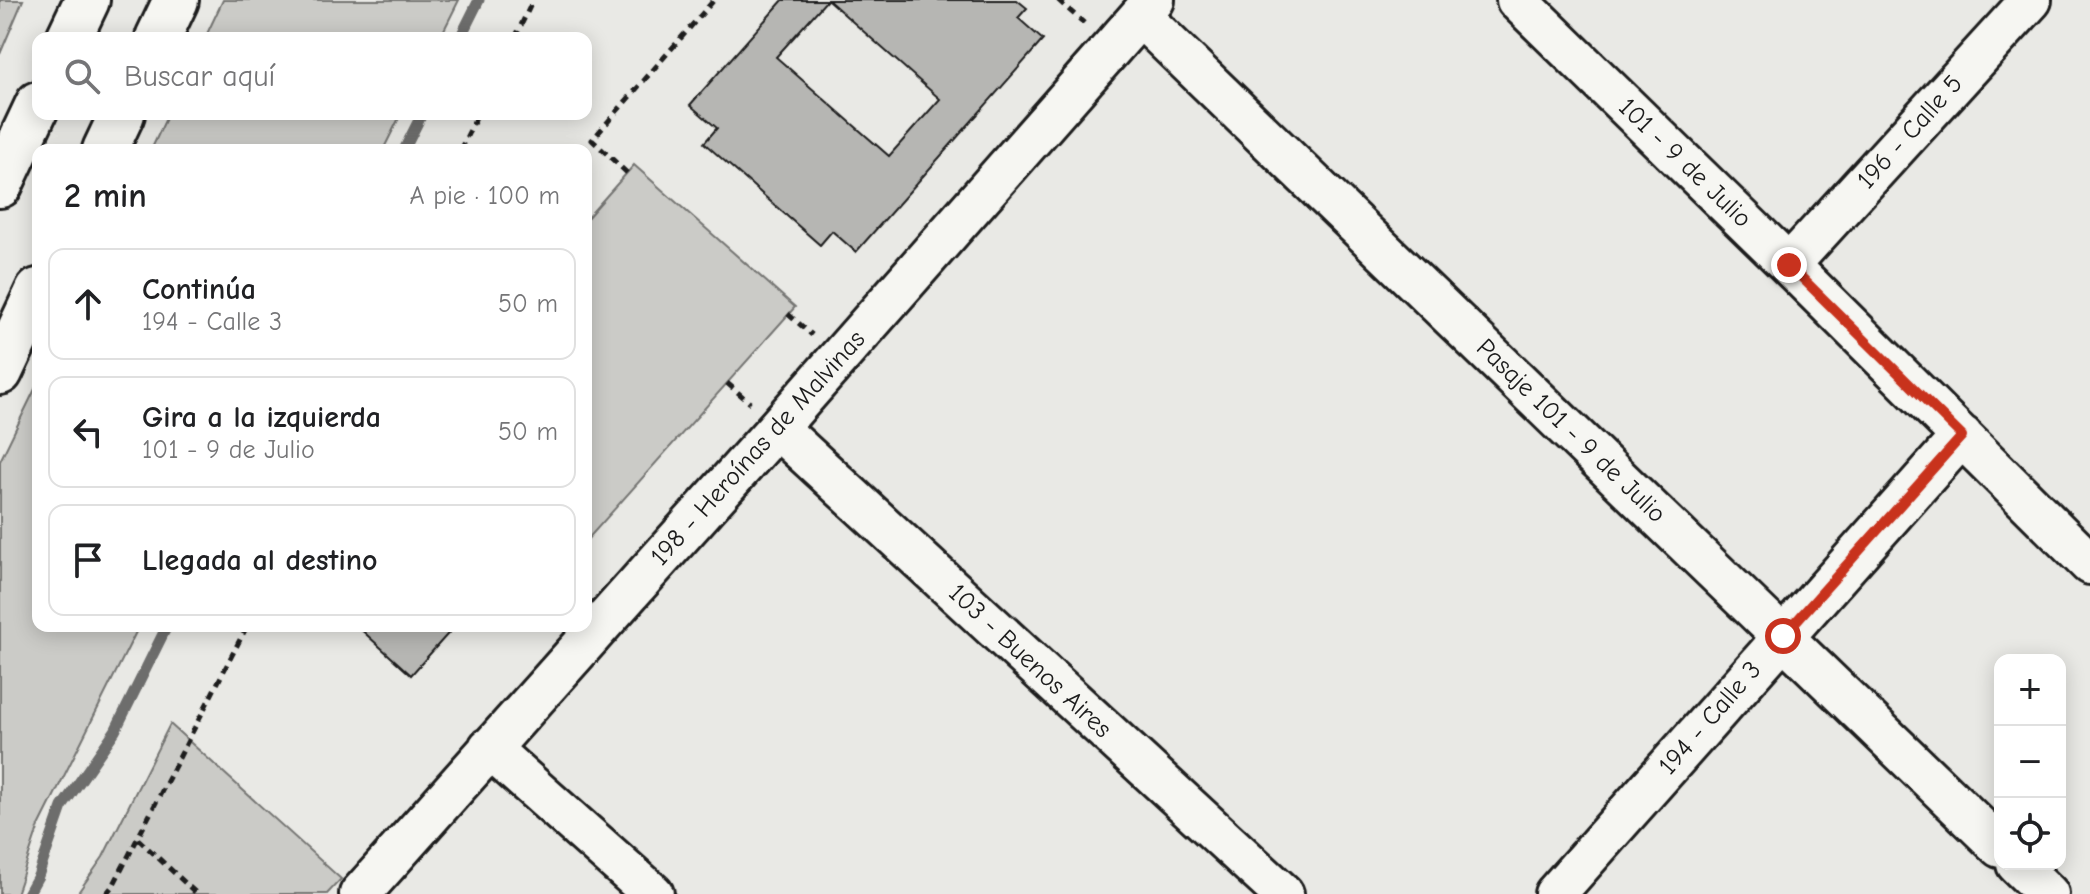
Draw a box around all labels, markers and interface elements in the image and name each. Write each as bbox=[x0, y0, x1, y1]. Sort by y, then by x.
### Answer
search box bbox=[32, 32, 592, 120]
icon: search bbox=[60, 54, 104, 98]
text: Buscar aquí bbox=[124, 59, 275, 94]
street label: 196 - Calle 5 bbox=[1851, 69, 1969, 195]
street label: 101 - 9 de Julio bbox=[1612, 92, 1758, 234]
text: 2 min bbox=[64, 176, 147, 216]
text: A pie · 100 m bbox=[409, 181, 560, 211]
route end bbox=[1771, 247, 1807, 283]
text: Continúa bbox=[142, 272, 256, 307]
icon: ahead bbox=[66, 282, 110, 326]
text: 50 m bbox=[498, 289, 558, 319]
text: 194 - Calle 3 bbox=[142, 307, 282, 337]
street label: 198 - Heroínas de Malvinas bbox=[645, 324, 871, 572]
street label: Pasaje 101 - 9 de Julio bbox=[1470, 333, 1672, 529]
text: Gira a la izquierda bbox=[142, 400, 381, 435]
icon: left bbox=[66, 410, 110, 454]
text: 50 m bbox=[498, 417, 558, 447]
text: 101 - 9 de Julio bbox=[142, 435, 315, 465]
icon: arrive bbox=[66, 538, 110, 582]
text: Llegada al destino bbox=[142, 543, 378, 578]
street label: 103 - Buenos Aires bbox=[942, 578, 1118, 744]
route start bbox=[1765, 618, 1801, 654]
map controls bbox=[1994, 654, 2066, 870]
button: + bbox=[1994, 654, 2066, 726]
street label: 194 - Calle 3 bbox=[1653, 655, 1767, 781]
button: − bbox=[1994, 726, 2066, 798]
button: locate bbox=[1994, 798, 2066, 870]

